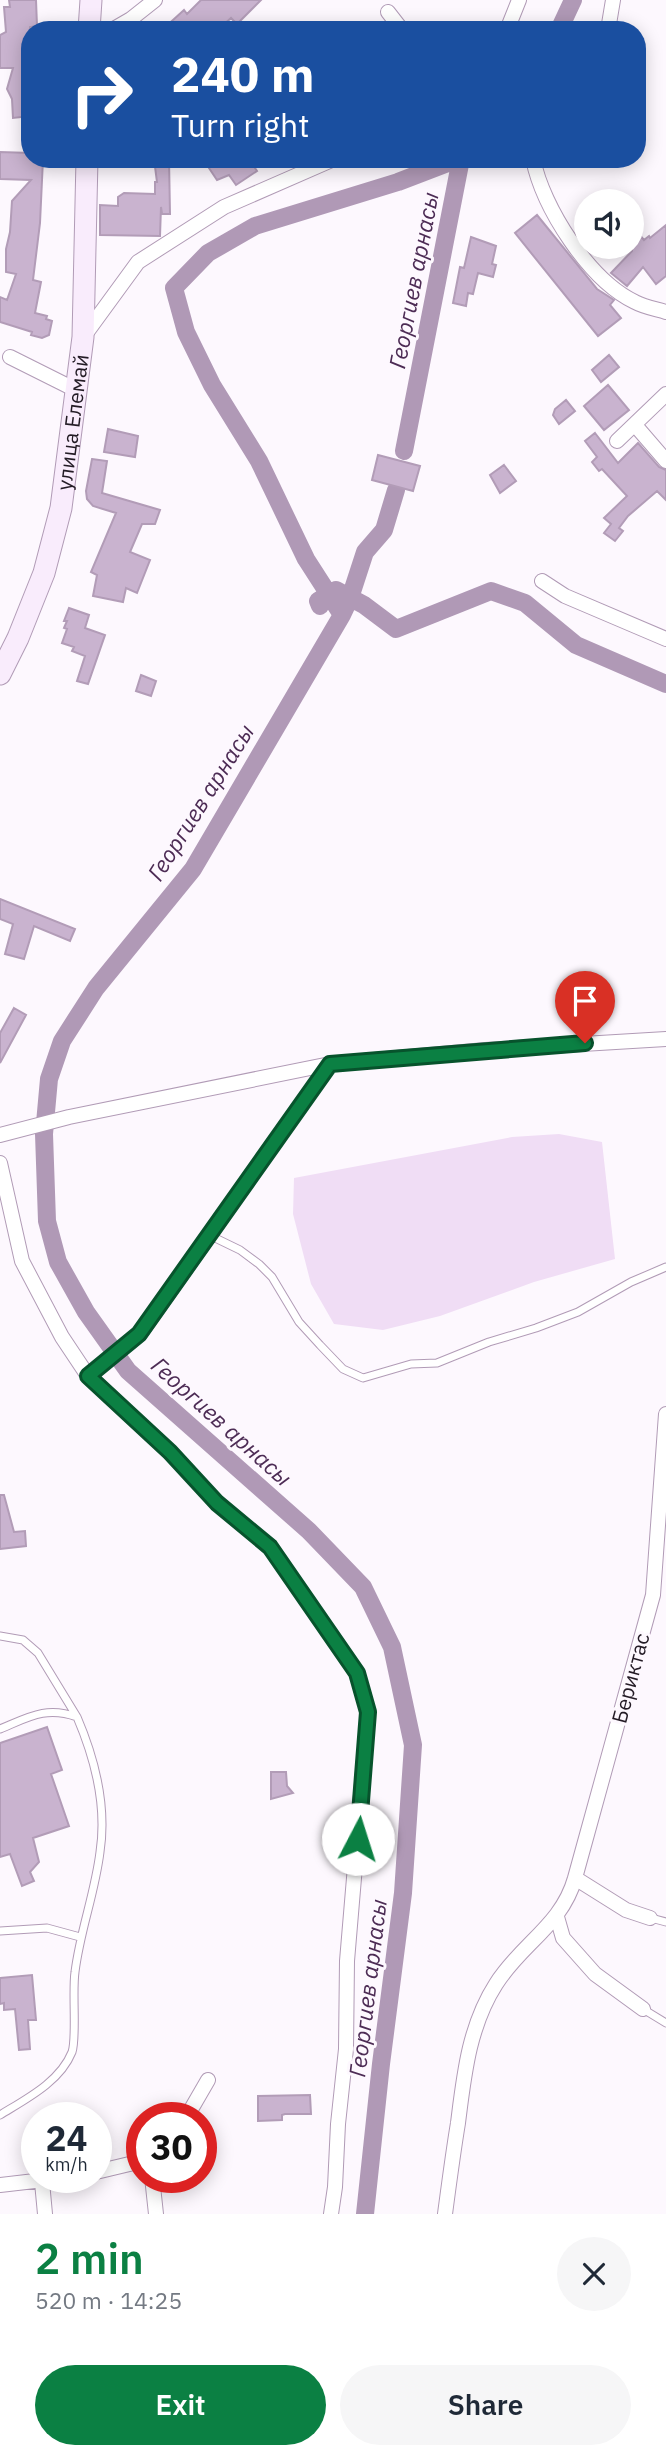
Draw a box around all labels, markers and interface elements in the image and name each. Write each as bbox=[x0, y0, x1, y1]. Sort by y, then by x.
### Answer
text: 240 m bbox=[171, 42, 315, 105]
icon: right bbox=[56, 49, 147, 140]
text: Turn right bbox=[171, 104, 309, 146]
water label: Георгиев арнасы bbox=[381, 189, 445, 371]
map controls bbox=[574, 189, 644, 259]
button: sound bbox=[574, 189, 644, 259]
street label: улица Елемай bbox=[49, 352, 95, 492]
water label: Георгиев арнасы bbox=[140, 718, 260, 886]
pin bbox=[555, 971, 615, 1043]
icon: arrive bbox=[566, 982, 604, 1020]
water label: Георгиев арнасы bbox=[145, 1350, 299, 1492]
street label: Бериктас bbox=[605, 1630, 655, 1726]
position arrow bbox=[321, 1802, 395, 1876]
water label: Георгиев арнасы bbox=[341, 1897, 393, 2079]
speed limit sign: 30 bbox=[126, 2102, 217, 2193]
text: 24 bbox=[45, 2115, 88, 2161]
text: km/h bbox=[45, 2153, 88, 2176]
text: 2 min bbox=[35, 2231, 144, 2286]
button: close bbox=[557, 2237, 631, 2311]
text: 520 m · 14:25 bbox=[35, 2285, 182, 2315]
button: Exit bbox=[35, 2365, 326, 2445]
button: Share bbox=[340, 2365, 631, 2445]

